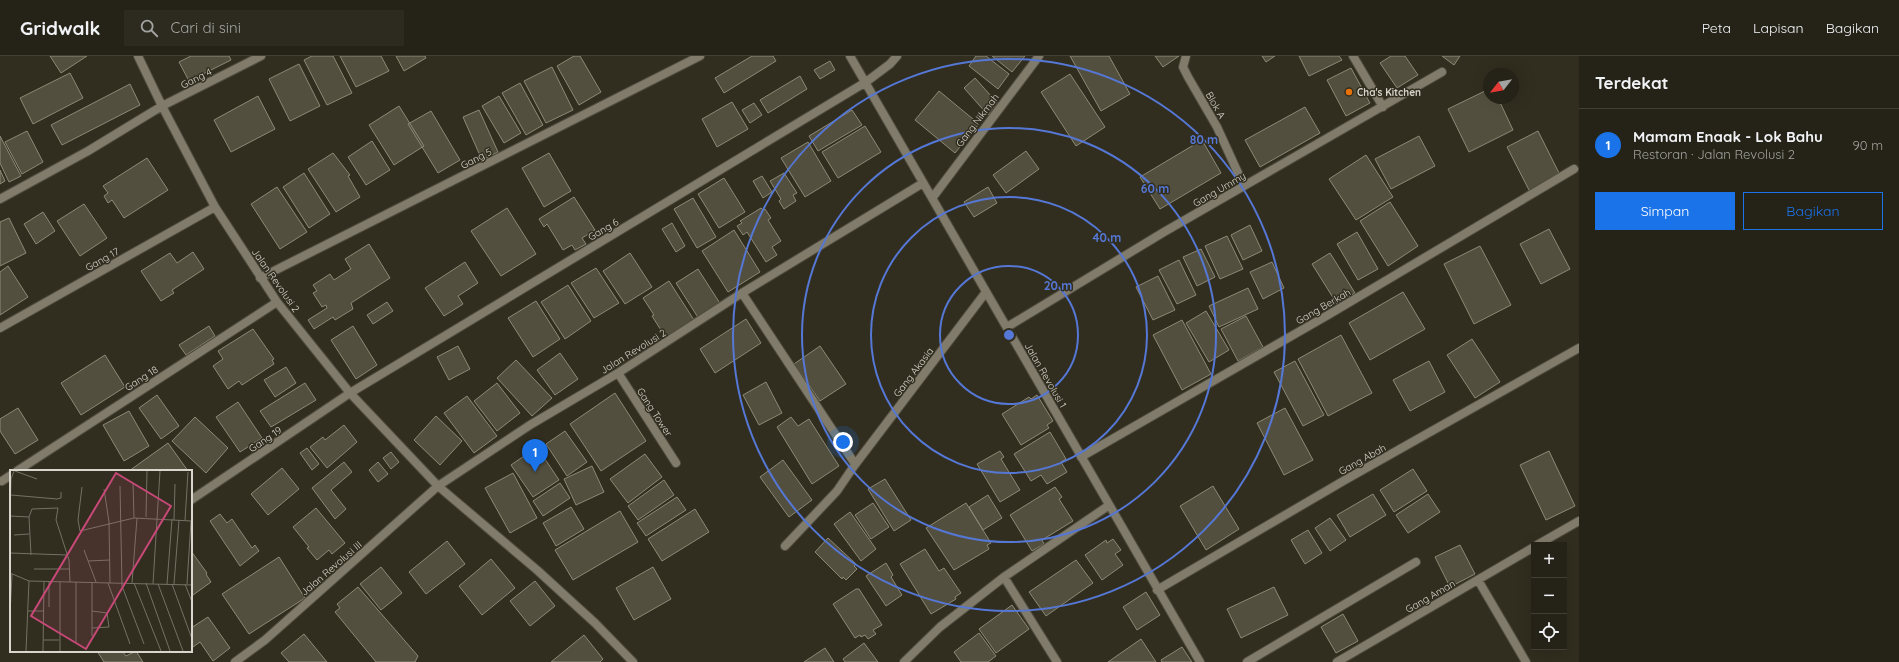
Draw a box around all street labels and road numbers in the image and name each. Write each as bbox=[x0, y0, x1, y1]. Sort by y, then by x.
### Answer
street label: Gang 4 bbox=[178, 65, 214, 92]
street label: Blok A bbox=[1203, 89, 1229, 122]
street label: Gang Nikmah bbox=[953, 91, 1002, 150]
street label: Gang 5 bbox=[458, 145, 494, 172]
street label: Gang Ummy bbox=[1190, 169, 1248, 210]
street label: Gang 6 bbox=[586, 215, 621, 244]
street label: Gang 17 bbox=[83, 245, 121, 274]
street label: Jalan Revolusi 2 bbox=[249, 246, 303, 315]
street label: Gang Berkah bbox=[1294, 286, 1353, 327]
street label: Jalan Revolusi 2 bbox=[598, 326, 669, 377]
street label: Jalan Revolusi 1 bbox=[1022, 340, 1070, 410]
street label: Gang Akasia bbox=[891, 345, 936, 400]
street label: Gang 18 bbox=[122, 363, 160, 394]
street label: Gang Tower bbox=[634, 385, 675, 439]
street label: Gang 19 bbox=[246, 423, 285, 455]
street label: Gang Abah bbox=[1336, 441, 1388, 478]
street label: Jalan Revolusi III bbox=[298, 538, 365, 599]
street label: Gang Aman bbox=[1403, 577, 1457, 616]

